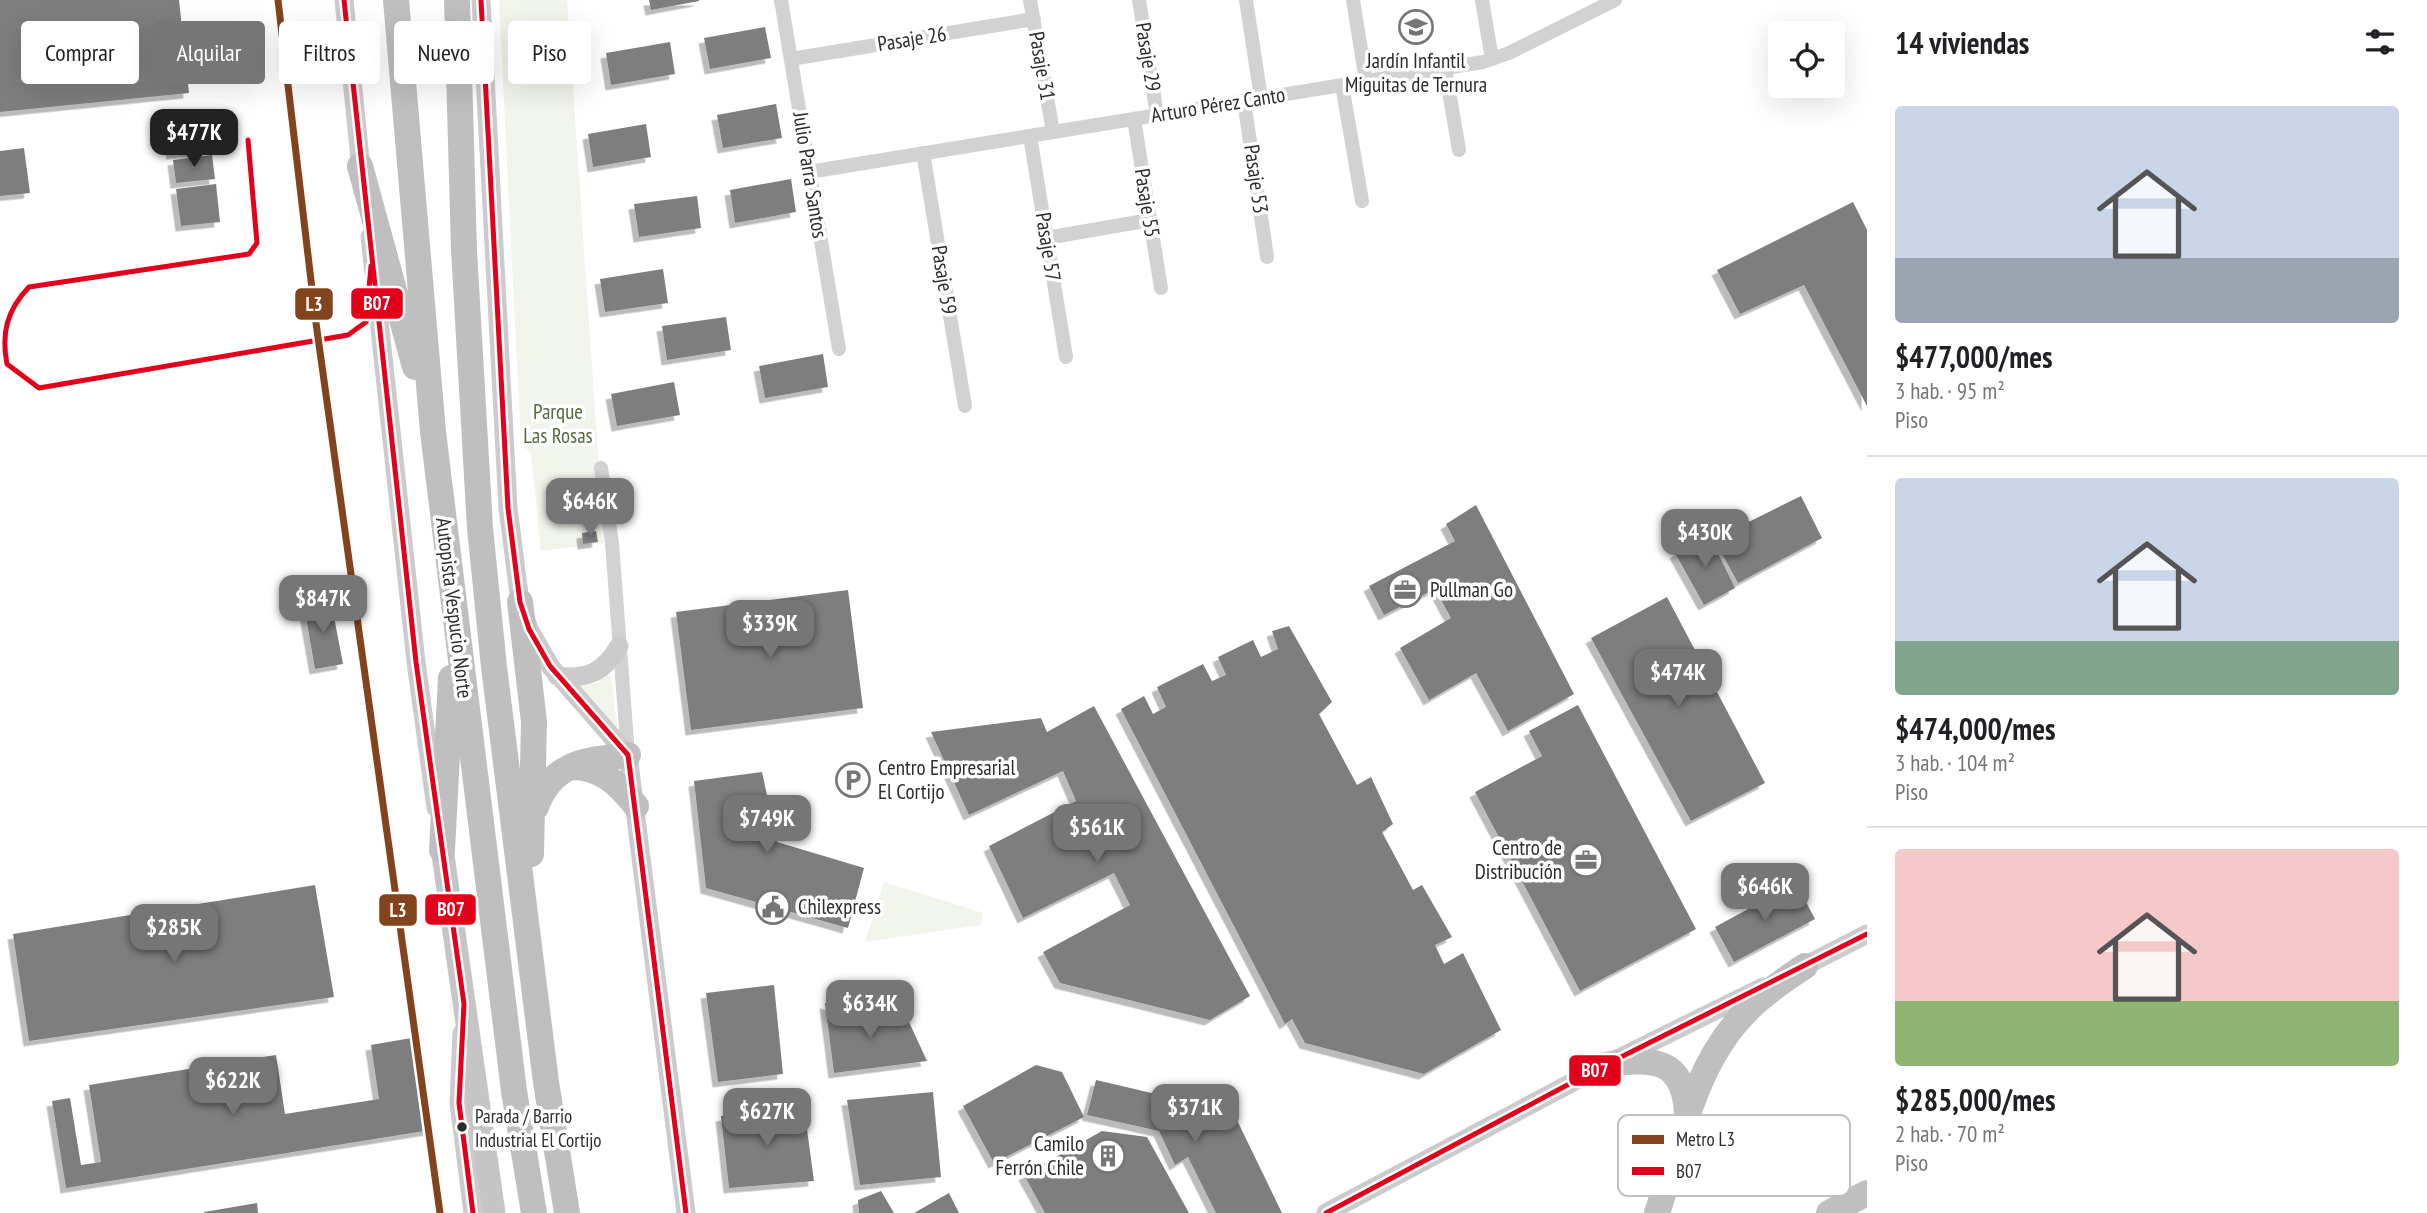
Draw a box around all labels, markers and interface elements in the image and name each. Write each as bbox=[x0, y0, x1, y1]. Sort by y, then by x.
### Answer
school or university icon: Jardín Infantil Miguitas de Ternura bbox=[1397, 8, 1435, 46]
street label: Pasaje 26 bbox=[876, 20, 948, 57]
chip: Comprar bbox=[21, 21, 139, 84]
chip: Alquilar bbox=[153, 21, 265, 84]
chip: Filtros bbox=[279, 21, 380, 84]
chip: Nuevo bbox=[394, 21, 494, 84]
chip: Piso bbox=[508, 21, 591, 84]
street label: Pasaje 29 bbox=[1130, 21, 1167, 93]
map controls bbox=[1768, 21, 1845, 98]
button: locate bbox=[1768, 21, 1845, 98]
text: 14 viviendas bbox=[1895, 23, 2029, 62]
icon: filters bbox=[2361, 23, 2399, 61]
street label: Pasaje 31 bbox=[1023, 29, 1062, 102]
place label: Jardín Infantil Miguitas de Ternura bbox=[1345, 47, 1487, 98]
street label: Arturo Pérez Canto bbox=[1149, 81, 1287, 128]
street label: Julio Parra Santos bbox=[787, 109, 834, 240]
pin: $477K bbox=[145, 110, 243, 169]
text: $477K bbox=[166, 117, 222, 146]
street label: Pasaje 53 bbox=[1238, 143, 1275, 215]
icon: home bbox=[2084, 151, 2210, 277]
street label: Pasaje 55 bbox=[1129, 167, 1166, 239]
street label: Pasaje 57 bbox=[1030, 211, 1067, 283]
street label: Pasaje 59 bbox=[926, 244, 963, 316]
line badge: L3 bbox=[294, 287, 334, 321]
line badge: B07 bbox=[350, 287, 404, 320]
text: B07 bbox=[363, 291, 391, 315]
text: L3 bbox=[305, 292, 323, 316]
text: $477,000/mes bbox=[1895, 337, 2053, 376]
text: 3 hab. · 95 m² bbox=[1895, 376, 2005, 405]
park label: Parque Las Rosas bbox=[523, 398, 593, 449]
text: Piso bbox=[1895, 405, 1928, 434]
pin: $646K bbox=[541, 478, 639, 538]
text: $646K bbox=[562, 486, 618, 515]
pin: $430K bbox=[1656, 510, 1754, 569]
street label: Autopista Vespucio Norte bbox=[430, 516, 479, 700]
text: $430K bbox=[1677, 517, 1733, 546]
icon: home bbox=[2084, 523, 2210, 649]
office icon: Pullman Go bbox=[1386, 571, 1424, 609]
pin: $847K bbox=[274, 576, 372, 635]
place label: Pullman Go bbox=[1430, 576, 1513, 603]
text: $847K bbox=[295, 583, 351, 612]
pin: $339K bbox=[721, 600, 819, 660]
text: $339K bbox=[742, 608, 798, 637]
pin: $474K bbox=[1629, 650, 1727, 709]
text: $474K bbox=[1650, 657, 1706, 686]
text: $474,000/mes bbox=[1895, 709, 2056, 748]
text: 3 hab. · 104 m² bbox=[1895, 748, 2015, 777]
place label: Centro Empresarial El Cortijo bbox=[878, 754, 1015, 805]
parking icon: Centro Empresarial El Cortijo bbox=[834, 761, 872, 799]
text: Piso bbox=[1895, 777, 1928, 806]
pin: $749K bbox=[718, 796, 816, 855]
text: $749K bbox=[739, 803, 795, 832]
pin: $561K bbox=[1048, 804, 1146, 864]
text: $561K bbox=[1069, 812, 1125, 841]
place label: Centro de Distribución bbox=[1475, 834, 1562, 885]
office icon: Centro de Distribución bbox=[1567, 841, 1605, 879]
pin: $646K bbox=[1716, 864, 1814, 923]
text: $646K bbox=[1737, 871, 1793, 900]
public building icon: Chilexpress bbox=[754, 888, 792, 926]
line badge: L3 bbox=[378, 893, 418, 927]
line badge: B07 bbox=[424, 893, 477, 926]
place label: Chilexpress bbox=[798, 893, 881, 920]
icon: home bbox=[2084, 894, 2210, 1020]
text: B07 bbox=[437, 897, 465, 921]
text: L3 bbox=[389, 898, 407, 922]
pin: $285K bbox=[125, 904, 223, 964]
text: $285K bbox=[146, 912, 202, 941]
pin: $634K bbox=[821, 981, 919, 1040]
text: $634K bbox=[842, 988, 898, 1017]
line badge: B07 bbox=[1568, 1054, 1622, 1087]
pin: $622K bbox=[184, 1058, 282, 1117]
text: B07 bbox=[1581, 1058, 1609, 1082]
text: $622K bbox=[205, 1065, 261, 1094]
text: $285,000/mes bbox=[1895, 1080, 2056, 1119]
pin: $371K bbox=[1146, 1084, 1244, 1144]
pin: $627K bbox=[718, 1088, 816, 1148]
text: $371K bbox=[1167, 1092, 1223, 1121]
text: $627K bbox=[739, 1096, 795, 1125]
place label: Parada / Barrio Industrial El Cortijo bbox=[475, 1104, 602, 1152]
legend bbox=[1618, 1115, 1850, 1196]
text: 2 hab. · 70 m² bbox=[1895, 1119, 2005, 1148]
marker: Parada / Barrio Industrial El Cortijo bbox=[455, 1120, 469, 1134]
text: Metro L3 bbox=[1676, 1127, 1735, 1151]
place label: Camilo Ferrón Chile bbox=[995, 1130, 1084, 1181]
building icon: Camilo Ferrón Chile bbox=[1089, 1137, 1127, 1175]
text: Piso bbox=[1895, 1148, 1928, 1177]
text: B07 bbox=[1676, 1159, 1702, 1183]

